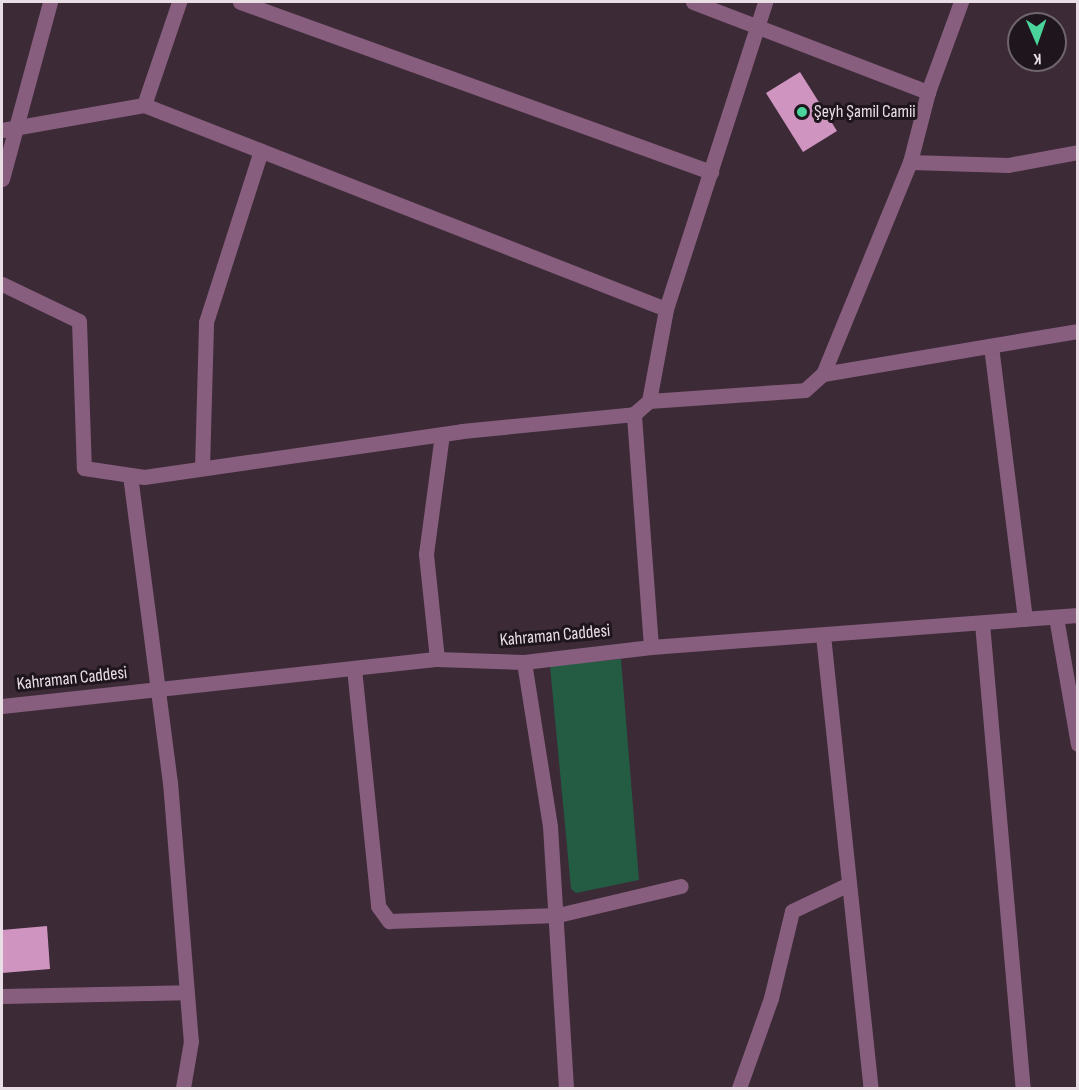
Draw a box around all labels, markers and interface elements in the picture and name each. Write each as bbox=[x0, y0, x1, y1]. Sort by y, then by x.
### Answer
north arrow bbox=[1007, 12, 1067, 72]
text: K bbox=[1033, 49, 1042, 68]
place label: Şeyh Şamil Camii bbox=[814, 101, 916, 123]
marker: Şeyh Şamil Camii bbox=[795, 105, 809, 119]
street label: Kahraman Caddesi bbox=[499, 620, 611, 652]
street label: Kahraman Caddesi bbox=[16, 662, 128, 696]

